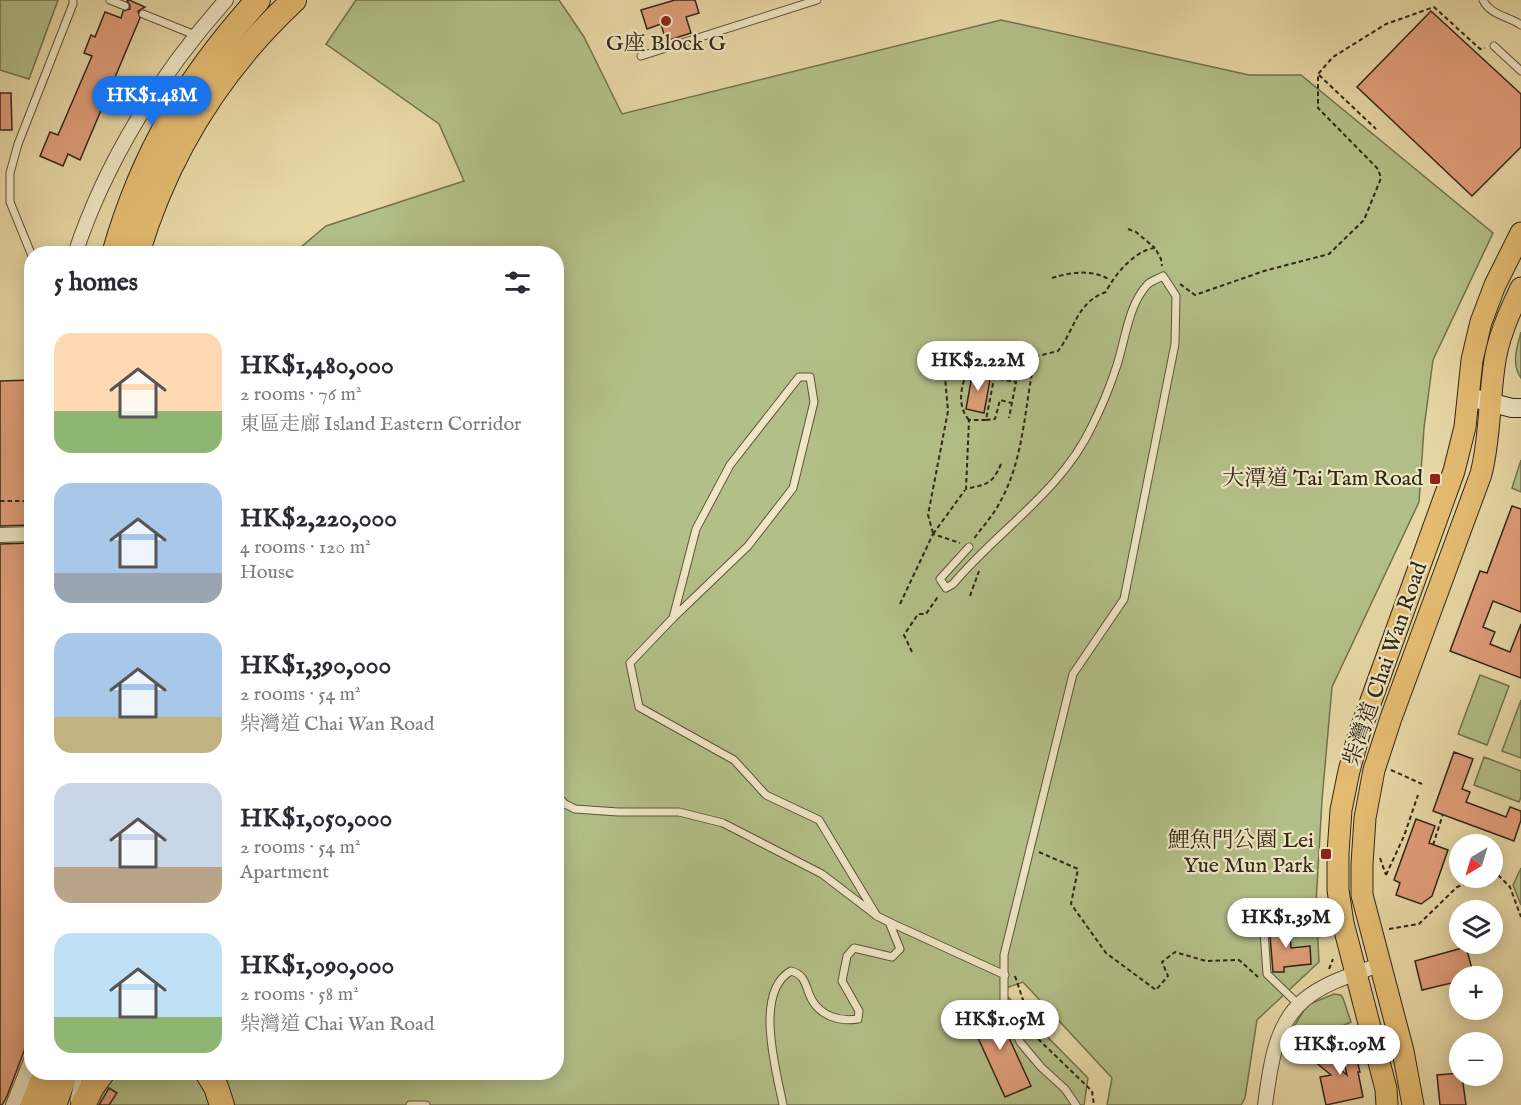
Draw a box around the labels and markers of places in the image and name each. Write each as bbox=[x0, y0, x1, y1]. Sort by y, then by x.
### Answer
marker: G座 Block G bbox=[659, 14, 673, 28]
place label: G座 Block G bbox=[606, 30, 727, 58]
pin: HK$1.48M bbox=[90, 76, 214, 127]
pin: HK$2.22M bbox=[916, 341, 1040, 392]
place label: 大潭道 Tai Tam Road bbox=[1222, 465, 1423, 493]
marker: 大潭道 Tai Tam Road bbox=[1428, 472, 1442, 486]
place label: 鯉魚門公園 Lei Yue Mun Park bbox=[1167, 827, 1314, 880]
marker: 鯉魚門公園 Lei Yue Mun Park bbox=[1319, 847, 1333, 861]
pin: HK$1.39M bbox=[1224, 898, 1348, 949]
pin: HK$1.05M bbox=[938, 1000, 1062, 1051]
pin: HK$1.09M bbox=[1278, 1025, 1402, 1076]

